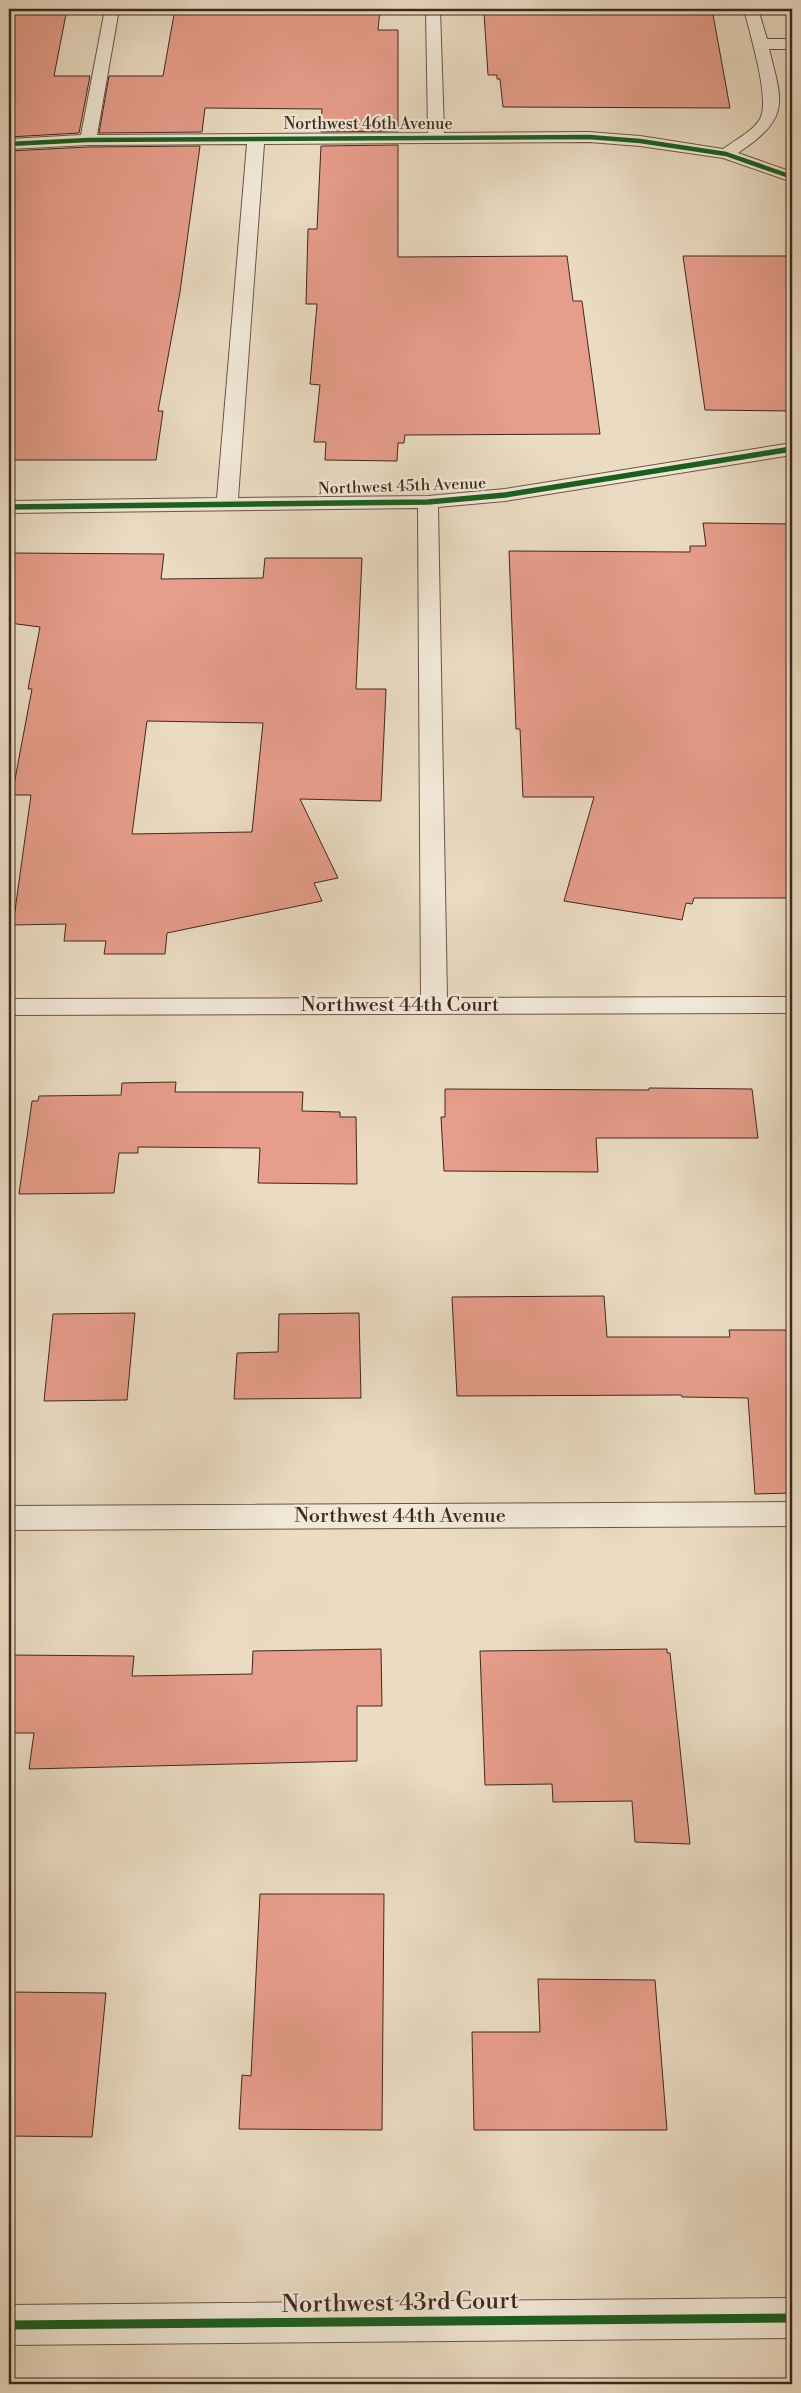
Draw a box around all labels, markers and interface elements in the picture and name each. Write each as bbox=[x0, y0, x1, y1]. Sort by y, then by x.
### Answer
street label: Northwest 46th Avenue bbox=[283, 114, 453, 134]
street label: Northwest 45th Avenue bbox=[318, 473, 486, 499]
street label: Northwest 44th Court bbox=[301, 993, 499, 1018]
street label: Northwest 44th Avenue bbox=[294, 1504, 506, 1529]
street label: Northwest 43rd Court bbox=[281, 2286, 519, 2320]

